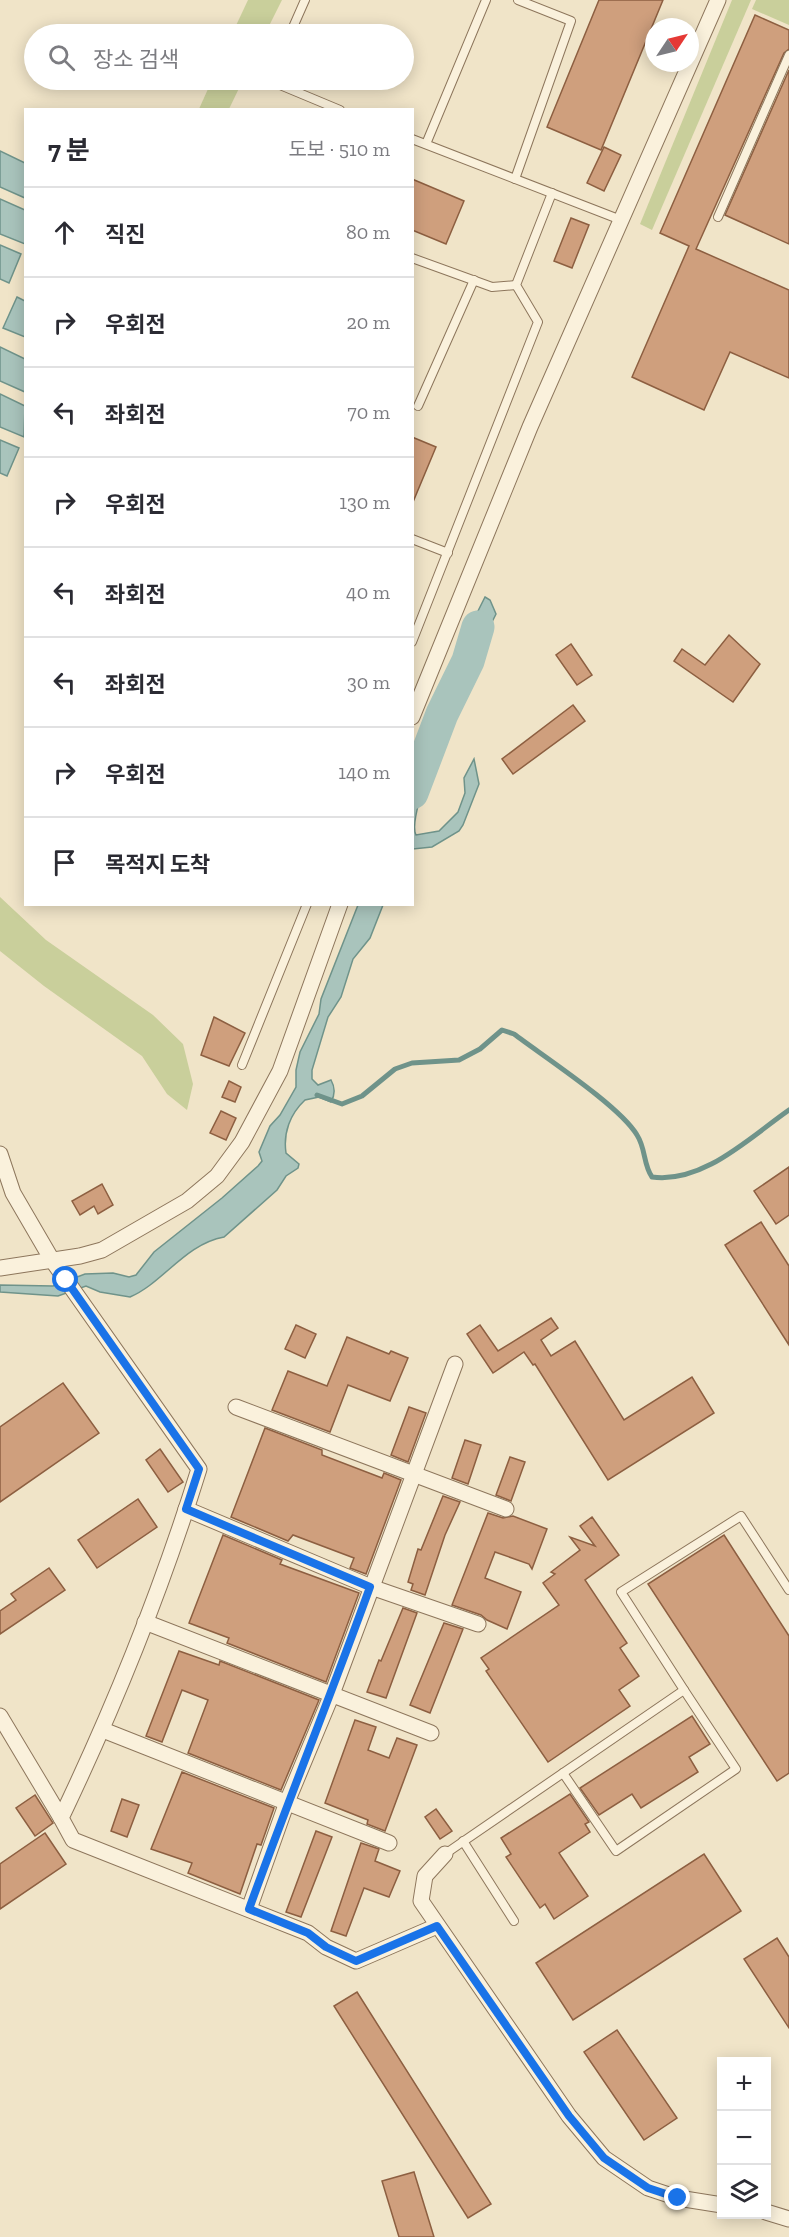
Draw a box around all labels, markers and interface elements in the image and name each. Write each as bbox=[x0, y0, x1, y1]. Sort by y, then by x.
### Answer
north arrow bbox=[645, 18, 699, 72]
search box bbox=[24, 24, 414, 90]
icon: search bbox=[45, 41, 78, 74]
text: 장소 검색 bbox=[93, 46, 179, 73]
text: 7 분 bbox=[48, 134, 90, 166]
text: 도보 · 510 m bbox=[288, 137, 390, 161]
icon: ahead bbox=[48, 216, 81, 249]
text: 80 m bbox=[346, 220, 390, 244]
text: 직진 bbox=[105, 221, 145, 248]
icon: right bbox=[48, 306, 81, 339]
text: 20 m bbox=[346, 310, 390, 334]
text: 우회전 bbox=[105, 311, 166, 338]
icon: left bbox=[48, 396, 81, 429]
text: 70 m bbox=[347, 400, 390, 424]
text: 좌회전 bbox=[105, 401, 166, 428]
icon: right bbox=[48, 486, 81, 519]
text: 130 m bbox=[339, 490, 390, 514]
text: 우회전 bbox=[105, 491, 166, 518]
icon: left bbox=[48, 576, 81, 609]
text: 40 m bbox=[346, 580, 390, 604]
text: 좌회전 bbox=[105, 581, 166, 608]
icon: left bbox=[48, 666, 81, 699]
text: 30 m bbox=[347, 670, 390, 694]
text: 좌회전 bbox=[105, 671, 166, 698]
icon: right bbox=[48, 756, 81, 789]
text: 140 m bbox=[338, 760, 390, 784]
text: 우회전 bbox=[105, 761, 166, 788]
icon: arrive bbox=[48, 846, 81, 879]
text: 목적지 도착 bbox=[105, 851, 210, 878]
route start bbox=[52, 1266, 78, 1292]
map controls bbox=[717, 2057, 771, 2219]
button: + bbox=[717, 2057, 771, 2111]
button: − bbox=[717, 2111, 771, 2165]
button: layers bbox=[717, 2165, 771, 2219]
route end bbox=[664, 2184, 690, 2210]

